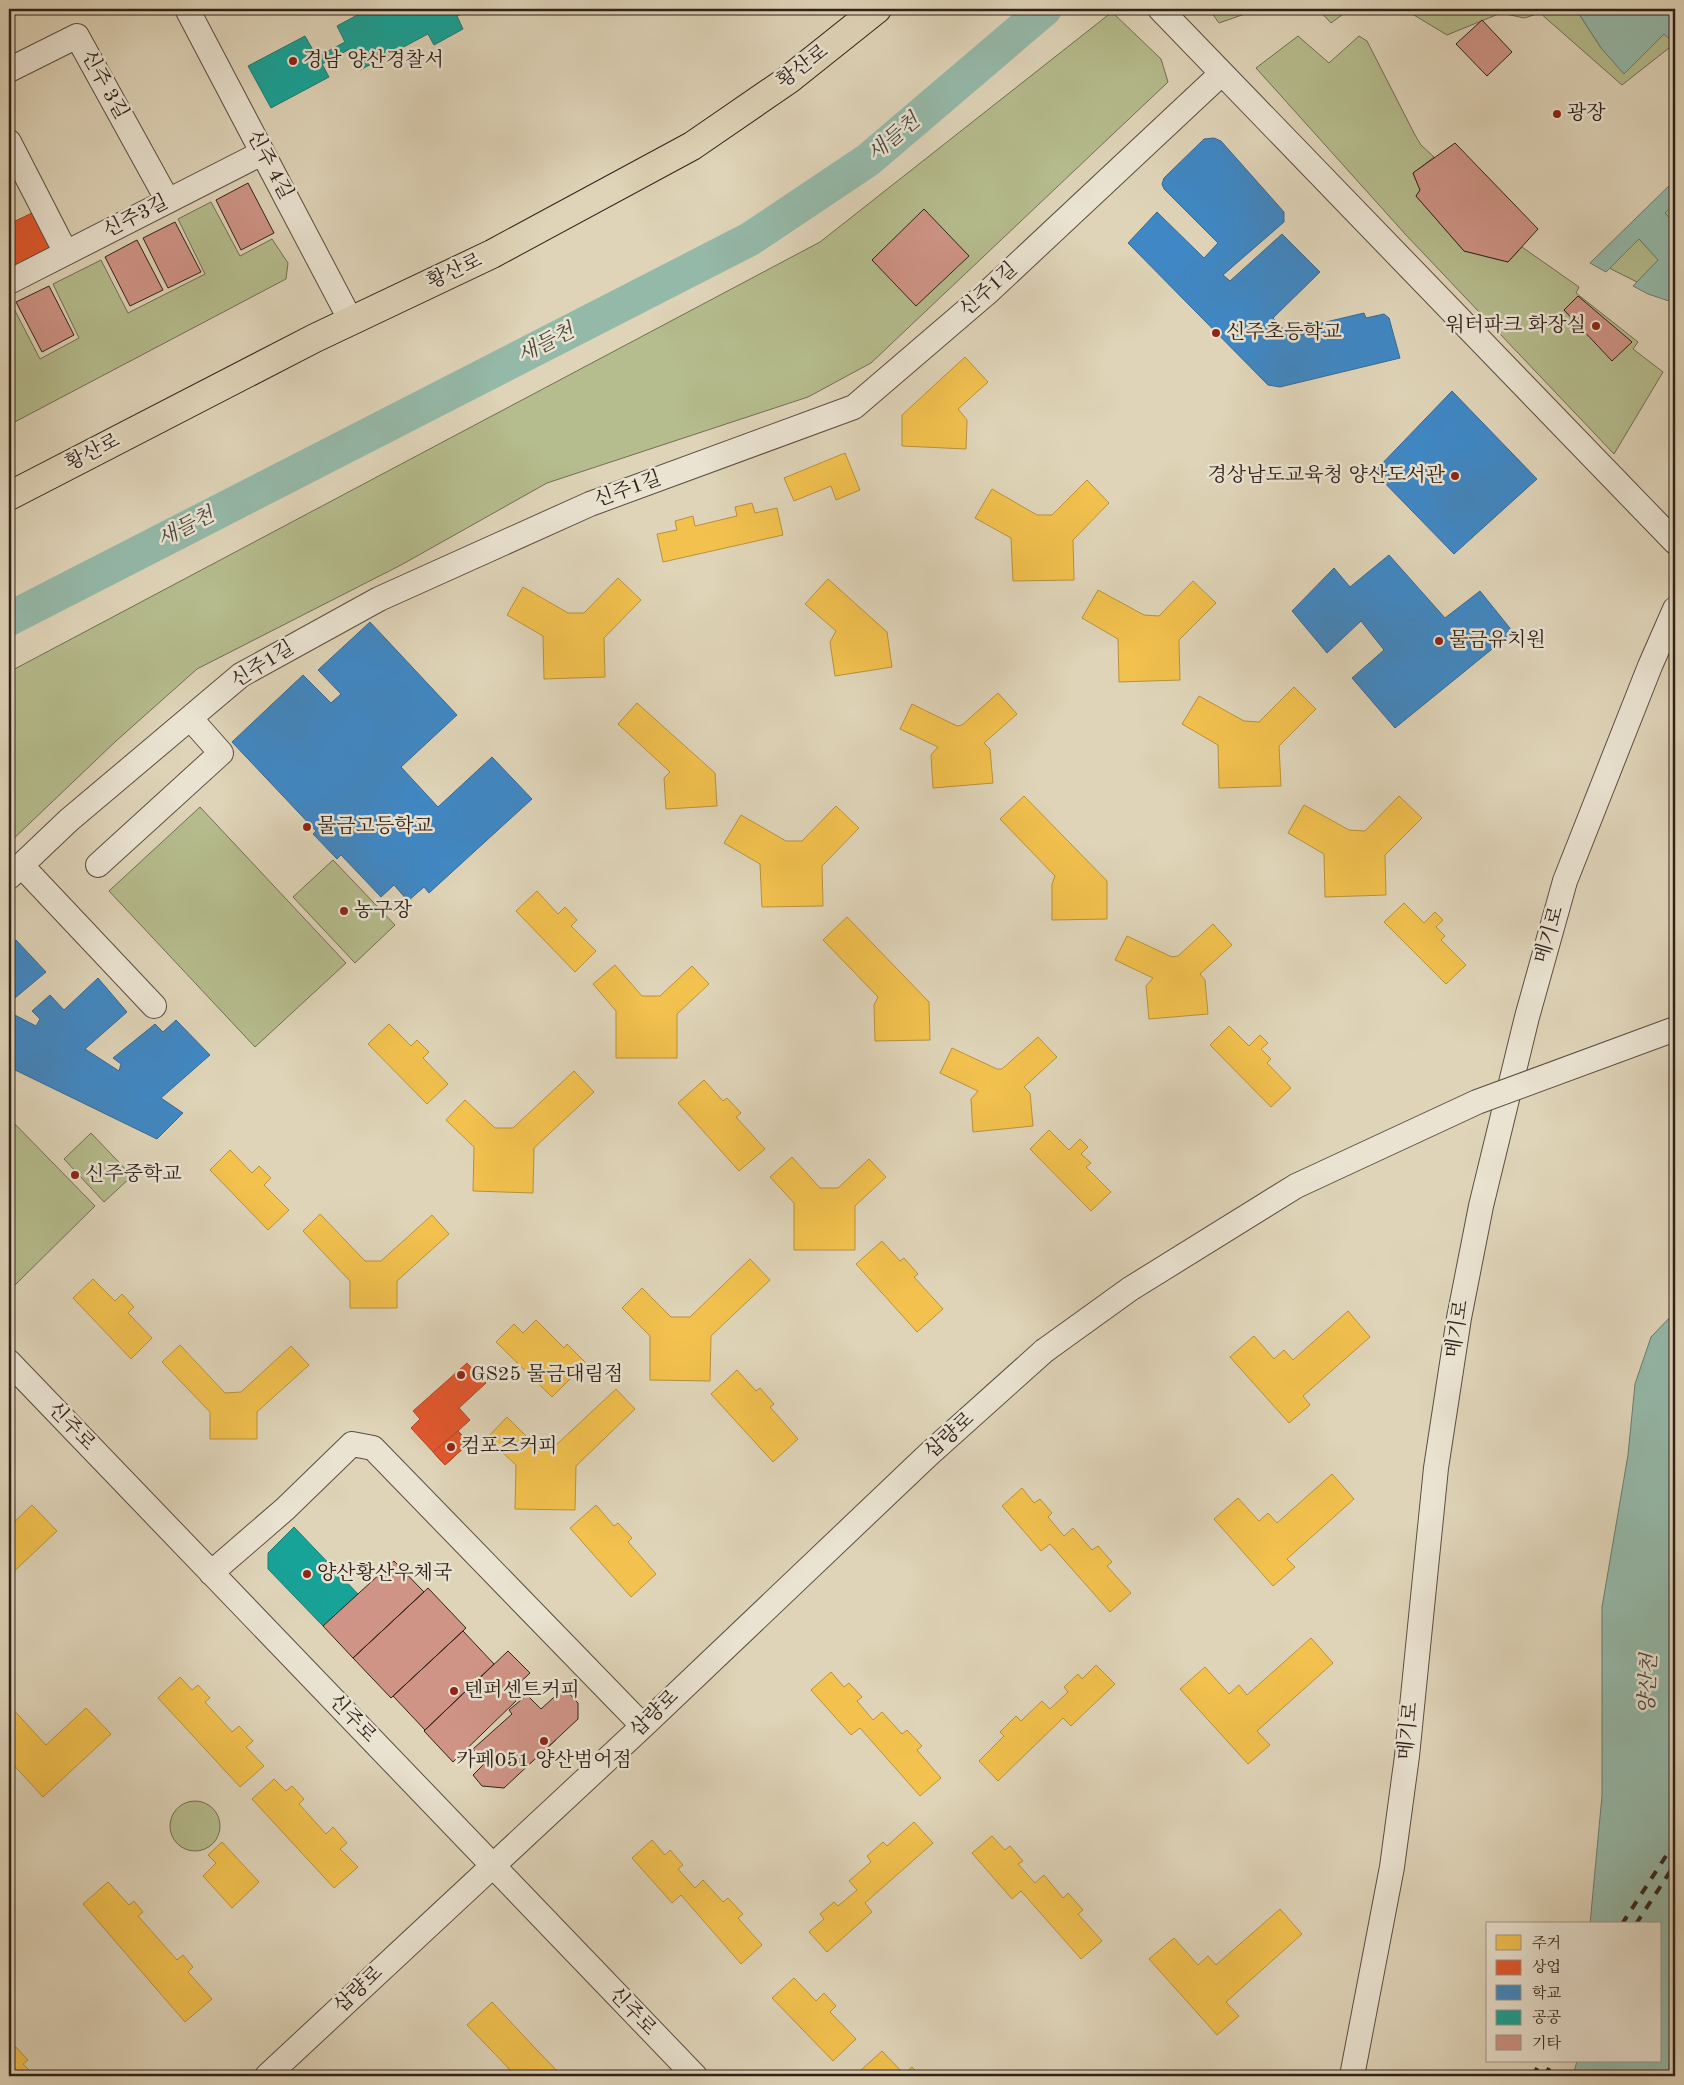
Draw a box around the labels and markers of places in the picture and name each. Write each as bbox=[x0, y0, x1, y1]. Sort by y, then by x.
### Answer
place label: 경남 양산경찰서 bbox=[303, 49, 444, 71]
marker: 경남 양산경찰서 bbox=[287, 55, 299, 67]
place label: 광장 bbox=[1567, 102, 1606, 124]
marker: 광장 bbox=[1551, 108, 1563, 120]
place label: 워터파크 화장실 bbox=[1445, 314, 1586, 336]
marker: 워터파크 화장실 bbox=[1590, 320, 1602, 332]
place label: 신주초등학교 bbox=[1226, 321, 1343, 343]
marker: 신주초등학교 bbox=[1210, 327, 1222, 339]
place label: 경상남도교육청 양산도서관 bbox=[1208, 464, 1446, 486]
marker: 경상남도교육청 양산도서관 bbox=[1449, 470, 1461, 482]
place label: 물금유치원 bbox=[1449, 629, 1546, 651]
marker: 물금유치원 bbox=[1433, 635, 1445, 647]
place label: 물금고등학교 bbox=[317, 815, 434, 837]
marker: 물금고등학교 bbox=[301, 821, 313, 833]
place label: 농구장 bbox=[354, 899, 413, 921]
marker: 농구장 bbox=[338, 905, 350, 917]
place label: 신주중학교 bbox=[85, 1163, 182, 1185]
marker: 신주중학교 bbox=[69, 1169, 81, 1181]
place label: GS25 물금대림점 bbox=[471, 1363, 623, 1385]
marker: GS25 물금대림점 bbox=[455, 1369, 467, 1381]
place label: 컴포즈커피 bbox=[461, 1435, 558, 1457]
marker: 컴포즈커피 bbox=[445, 1441, 457, 1453]
place label: 양산황산우체국 bbox=[317, 1562, 452, 1584]
marker: 양산황산우체국 bbox=[301, 1568, 313, 1580]
place label: 텐퍼센트커피 bbox=[464, 1679, 580, 1701]
marker: 텐퍼센트커피 bbox=[448, 1685, 460, 1697]
marker: 카페051 양산범어점 bbox=[538, 1735, 550, 1747]
place label: 카페051 양산범어점 bbox=[456, 1749, 632, 1771]

